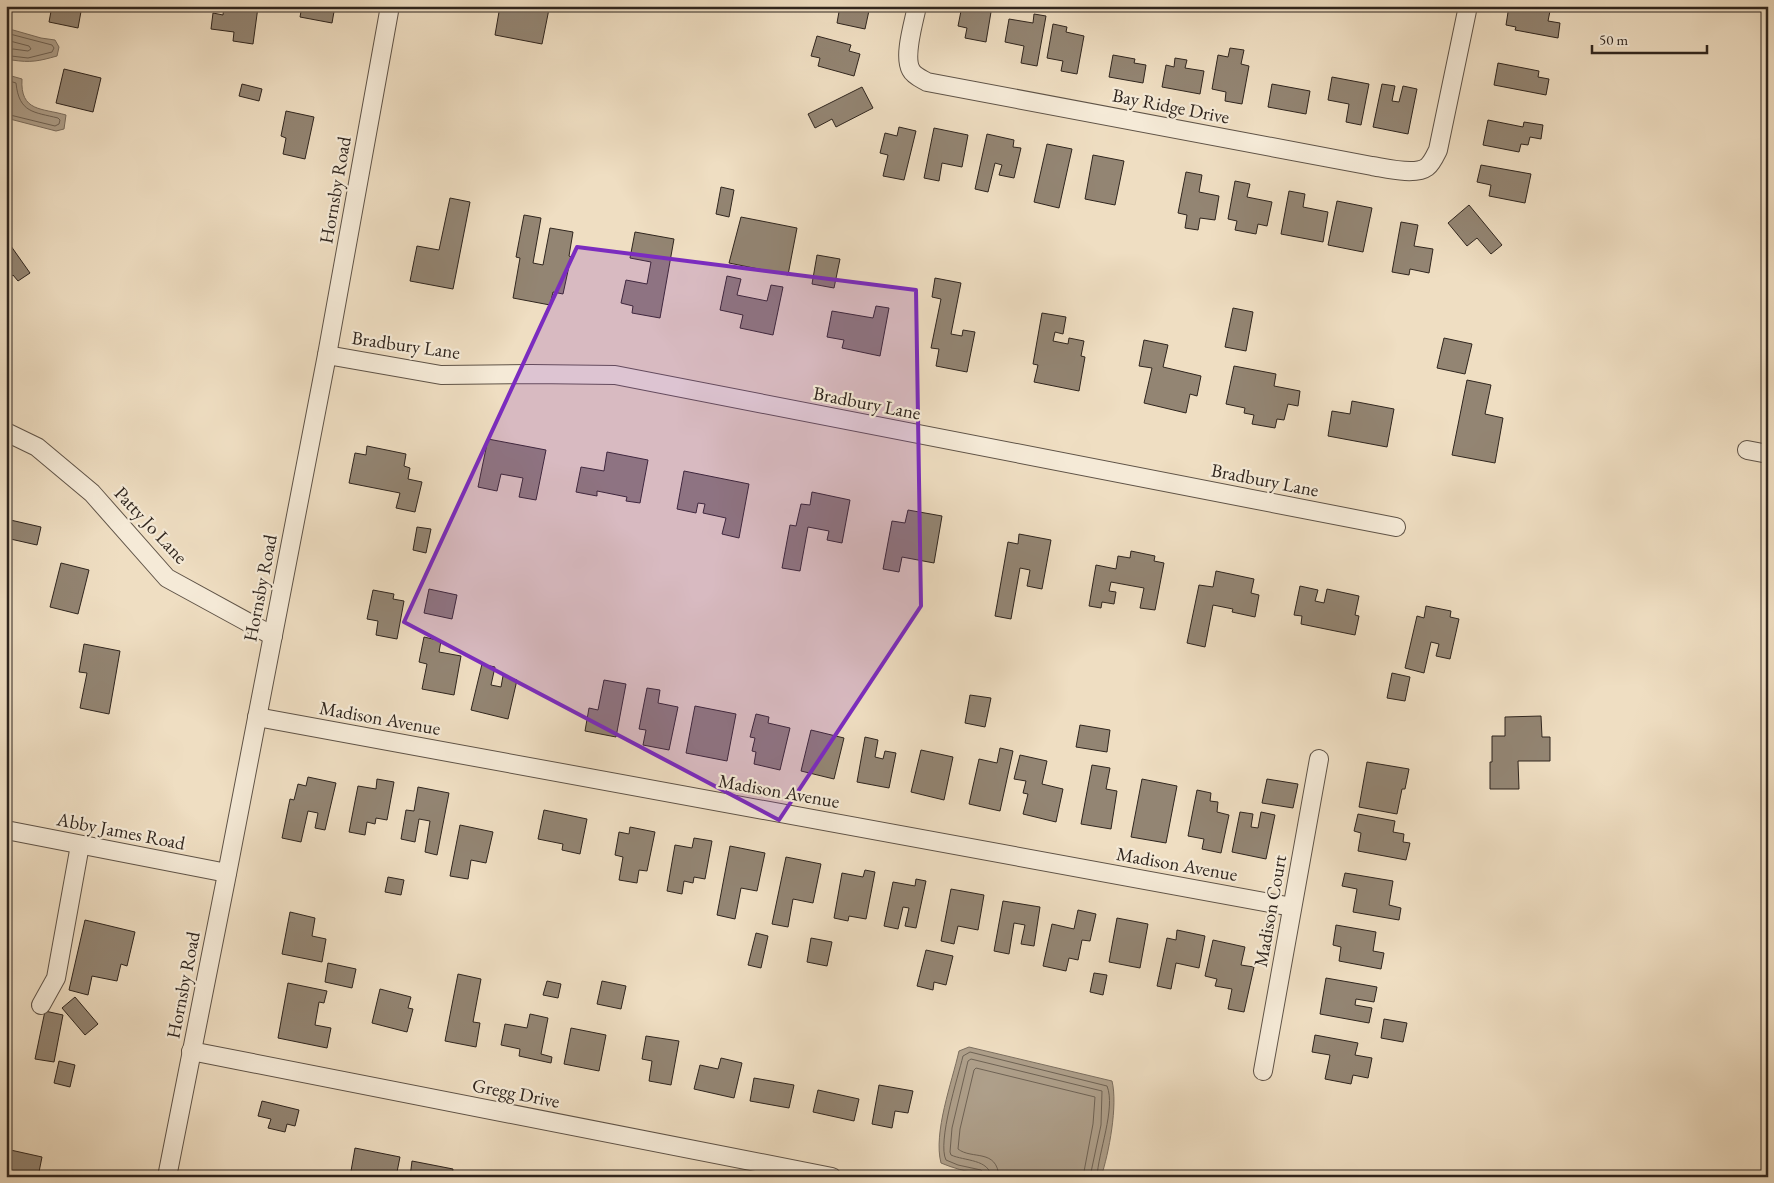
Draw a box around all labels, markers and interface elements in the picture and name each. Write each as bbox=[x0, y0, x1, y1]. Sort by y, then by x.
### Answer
scale bar bbox=[1592, 22, 1706, 54]
text: 50 m bbox=[1599, 30, 1628, 49]
street label: Bay Ridge Drive bbox=[1110, 82, 1232, 130]
street label: Hornsby Road bbox=[313, 134, 357, 246]
street label: Bradbury Lane bbox=[350, 325, 462, 365]
street label: Bradbury Lane bbox=[811, 380, 923, 426]
street label: Bradbury Lane bbox=[1209, 457, 1321, 503]
street label: Patty Jo Lane bbox=[109, 481, 193, 569]
street label: Hornsby Road bbox=[237, 532, 283, 644]
street label: Madison Avenue bbox=[318, 695, 442, 741]
street label: Madison Avenue bbox=[717, 768, 841, 814]
street label: Abby James Road bbox=[54, 806, 188, 856]
street label: Madison Avenue bbox=[1115, 841, 1239, 887]
street label: Madison Court bbox=[1248, 853, 1292, 969]
street label: Hornsby Road bbox=[160, 929, 206, 1041]
street label: Gregg Drive bbox=[470, 1072, 562, 1114]

